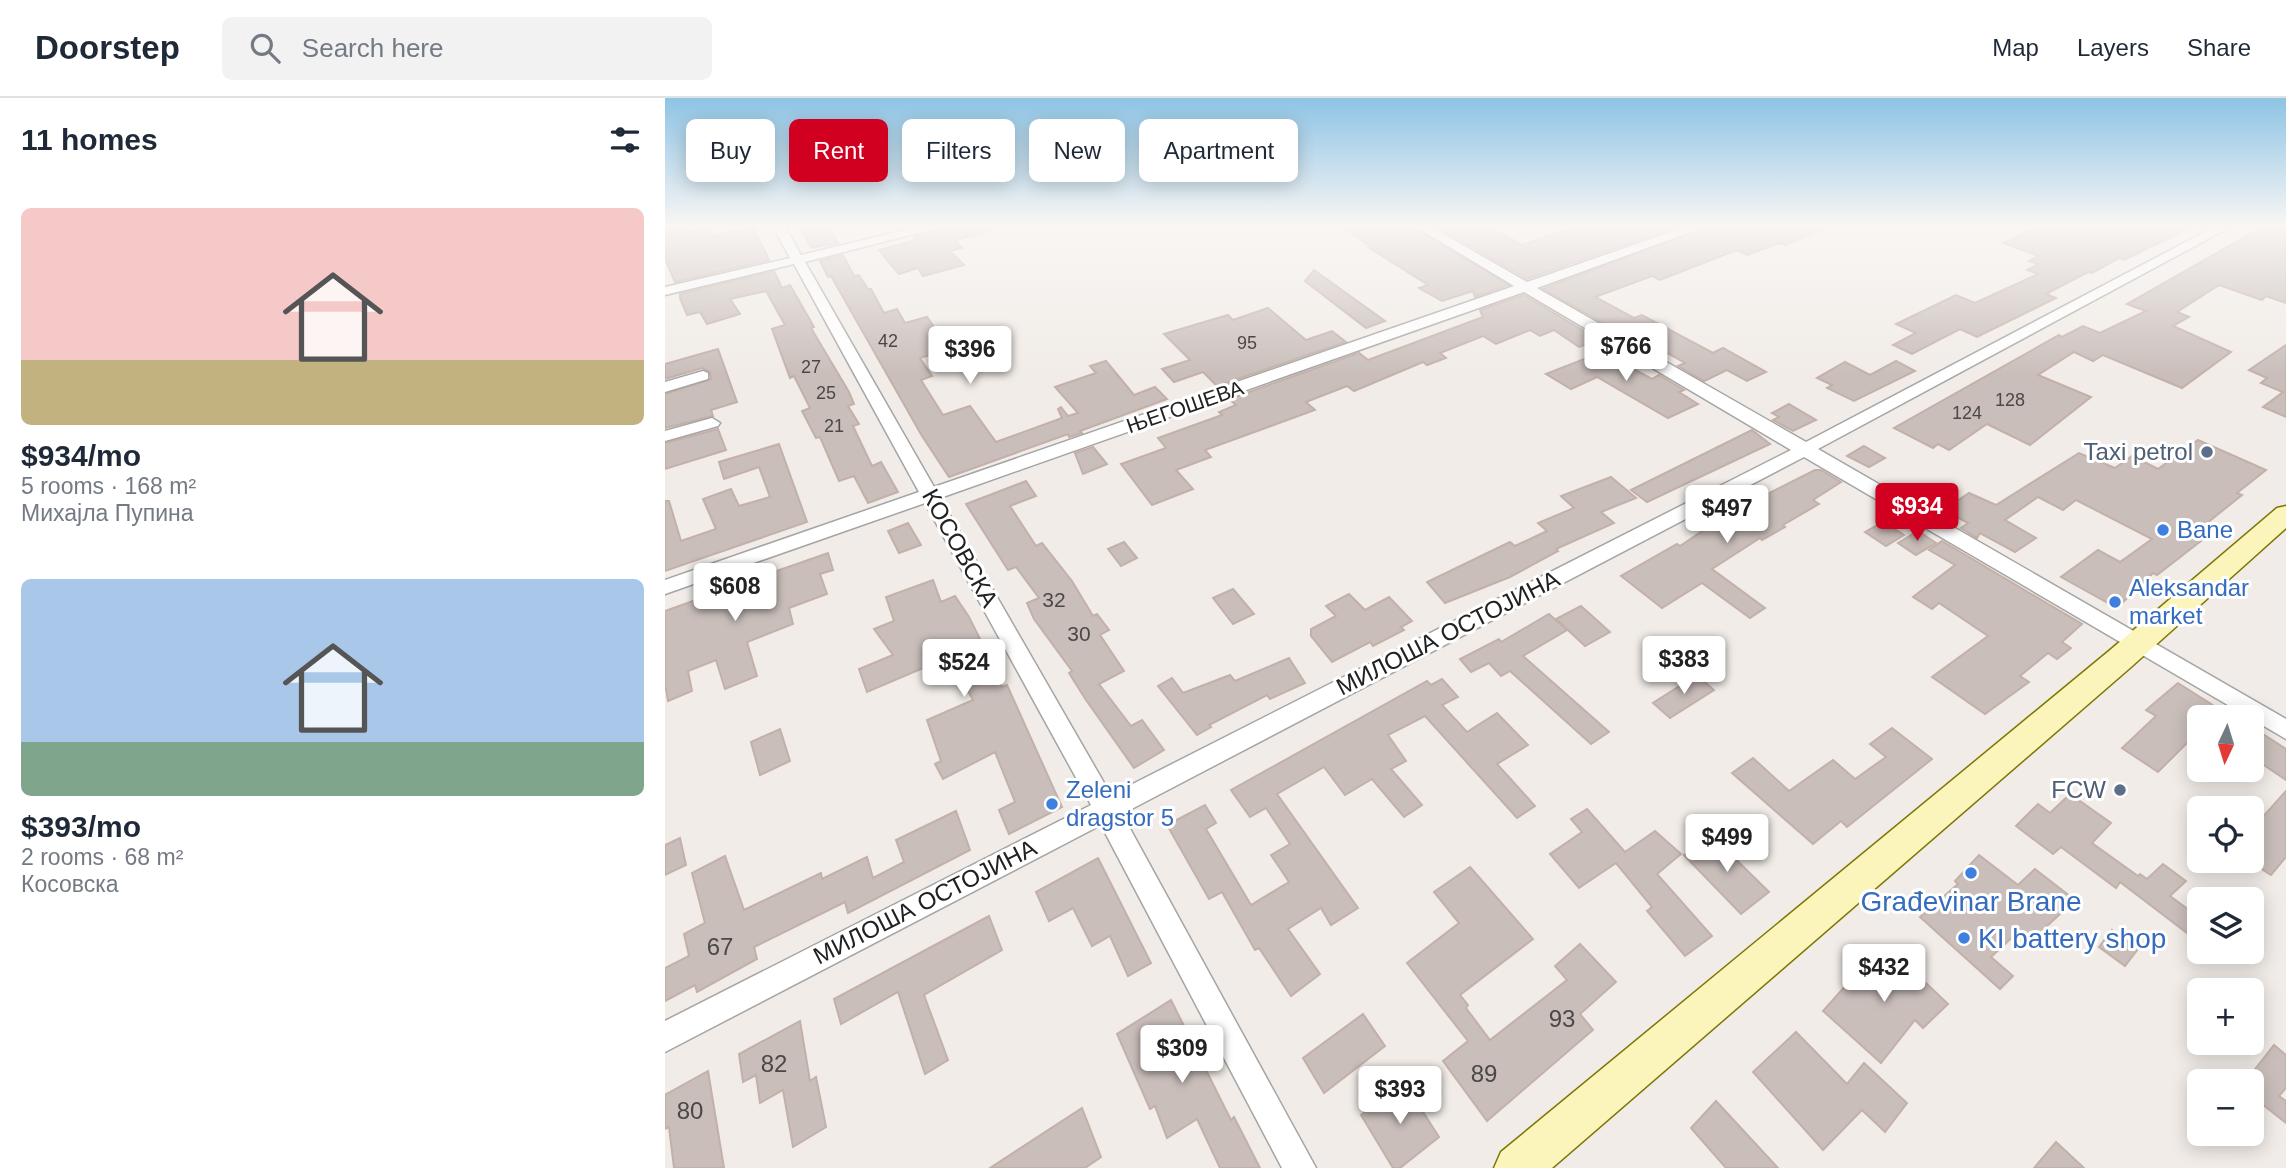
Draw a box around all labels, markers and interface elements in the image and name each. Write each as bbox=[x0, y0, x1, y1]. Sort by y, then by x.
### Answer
search box bbox=[222, 17, 712, 80]
text: Doorstep bbox=[35, 29, 180, 66]
icon: search bbox=[246, 29, 284, 67]
text: Search here bbox=[302, 33, 444, 63]
text: Map bbox=[1992, 34, 2039, 61]
text: Layers bbox=[2077, 34, 2149, 61]
text: Share bbox=[2187, 34, 2251, 61]
chip: Buy bbox=[686, 119, 775, 182]
chip: Rent bbox=[789, 119, 888, 182]
chip: Filters bbox=[902, 119, 1015, 182]
chip: New bbox=[1029, 119, 1125, 182]
chip: Apartment bbox=[1139, 119, 1298, 182]
icon: filters bbox=[606, 121, 644, 159]
text: 11 homes bbox=[21, 123, 158, 156]
icon: home bbox=[270, 254, 396, 380]
pin: $766 bbox=[1585, 324, 1667, 383]
pin: $396 bbox=[929, 327, 1011, 386]
house number: 42 bbox=[878, 331, 898, 351]
house number: 95 bbox=[1237, 333, 1257, 353]
text: $766 bbox=[1600, 333, 1652, 359]
text: $396 bbox=[944, 336, 996, 362]
house number: 27 bbox=[801, 357, 821, 377]
street label: ЊЕГОШЕВА bbox=[1123, 376, 1246, 437]
house number: 25 bbox=[816, 383, 836, 403]
house number: 128 bbox=[1995, 390, 2025, 410]
house number: 124 bbox=[1952, 403, 1982, 423]
house number: 21 bbox=[824, 416, 844, 436]
place label: Taxi petrol bbox=[2084, 438, 2193, 465]
text: $934/mo bbox=[21, 439, 141, 472]
marker: Taxi petrol bbox=[2199, 444, 2215, 460]
text: 5 rooms · 168 m² bbox=[21, 473, 196, 499]
street label: КОСОВСКА bbox=[917, 484, 1004, 611]
pin: $934 bbox=[1876, 484, 1958, 543]
pin: $497 bbox=[1686, 486, 1768, 545]
text: $934 bbox=[1891, 493, 1943, 519]
text: $497 bbox=[1701, 495, 1753, 521]
text: Михајла Пупина bbox=[21, 500, 194, 526]
place label: Bane bbox=[2177, 516, 2233, 543]
marker: Bane bbox=[2155, 522, 2171, 538]
pin: $608 bbox=[694, 564, 776, 623]
street label: МИЛОША ОСТОЈИНА bbox=[1332, 565, 1564, 701]
text: $608 bbox=[709, 573, 761, 599]
place label: Aleksandar market bbox=[2129, 574, 2249, 629]
house number: 32 bbox=[1042, 588, 1066, 611]
marker: Aleksandar market bbox=[2107, 594, 2123, 610]
house number: 30 bbox=[1067, 622, 1091, 645]
icon: home bbox=[270, 625, 396, 751]
pin: $383 bbox=[1643, 636, 1725, 696]
pin: $524 bbox=[923, 640, 1005, 699]
text: $383 bbox=[1658, 646, 1710, 672]
text: $524 bbox=[938, 649, 990, 675]
north arrow bbox=[2187, 705, 2265, 782]
map controls bbox=[2187, 705, 2264, 1146]
place label: Zeleni dragstor 5 bbox=[1066, 776, 1174, 831]
place label: FCW bbox=[2051, 776, 2106, 803]
marker: FCW bbox=[2112, 782, 2128, 798]
marker: Zeleni dragstor 5 bbox=[1044, 796, 1060, 812]
button: locate bbox=[2187, 796, 2264, 873]
text: $393/mo bbox=[21, 810, 141, 843]
pin: $499 bbox=[1686, 814, 1768, 874]
text: $499 bbox=[1701, 824, 1753, 850]
street label: МИЛОША ОСТОЈИНА bbox=[809, 834, 1041, 970]
text: 2 rooms · 68 m² bbox=[21, 844, 183, 870]
marker: Građevinar Brane bbox=[1963, 865, 1979, 881]
text: Косовска bbox=[21, 871, 119, 897]
place label: Građevinar Brane bbox=[1860, 886, 2082, 917]
button: layers bbox=[2187, 887, 2264, 964]
place label: KI battery shop bbox=[1978, 923, 2166, 954]
marker: KI battery shop bbox=[1956, 930, 1972, 946]
house number: 67 bbox=[707, 933, 733, 960]
pin: $432 bbox=[1843, 944, 1925, 1004]
text: $432 bbox=[1858, 954, 1910, 980]
button: + bbox=[2187, 978, 2264, 1055]
house number: 93 bbox=[1549, 1005, 1575, 1032]
pin: $309 bbox=[1141, 1026, 1223, 1085]
text: $309 bbox=[1156, 1035, 1208, 1061]
house number: 82 bbox=[761, 1050, 787, 1077]
house number: 89 bbox=[1471, 1060, 1497, 1087]
pin: $393 bbox=[1359, 1066, 1441, 1126]
button: − bbox=[2187, 1069, 2264, 1146]
text: $393 bbox=[1374, 1076, 1426, 1102]
house number: 80 bbox=[677, 1097, 703, 1124]

